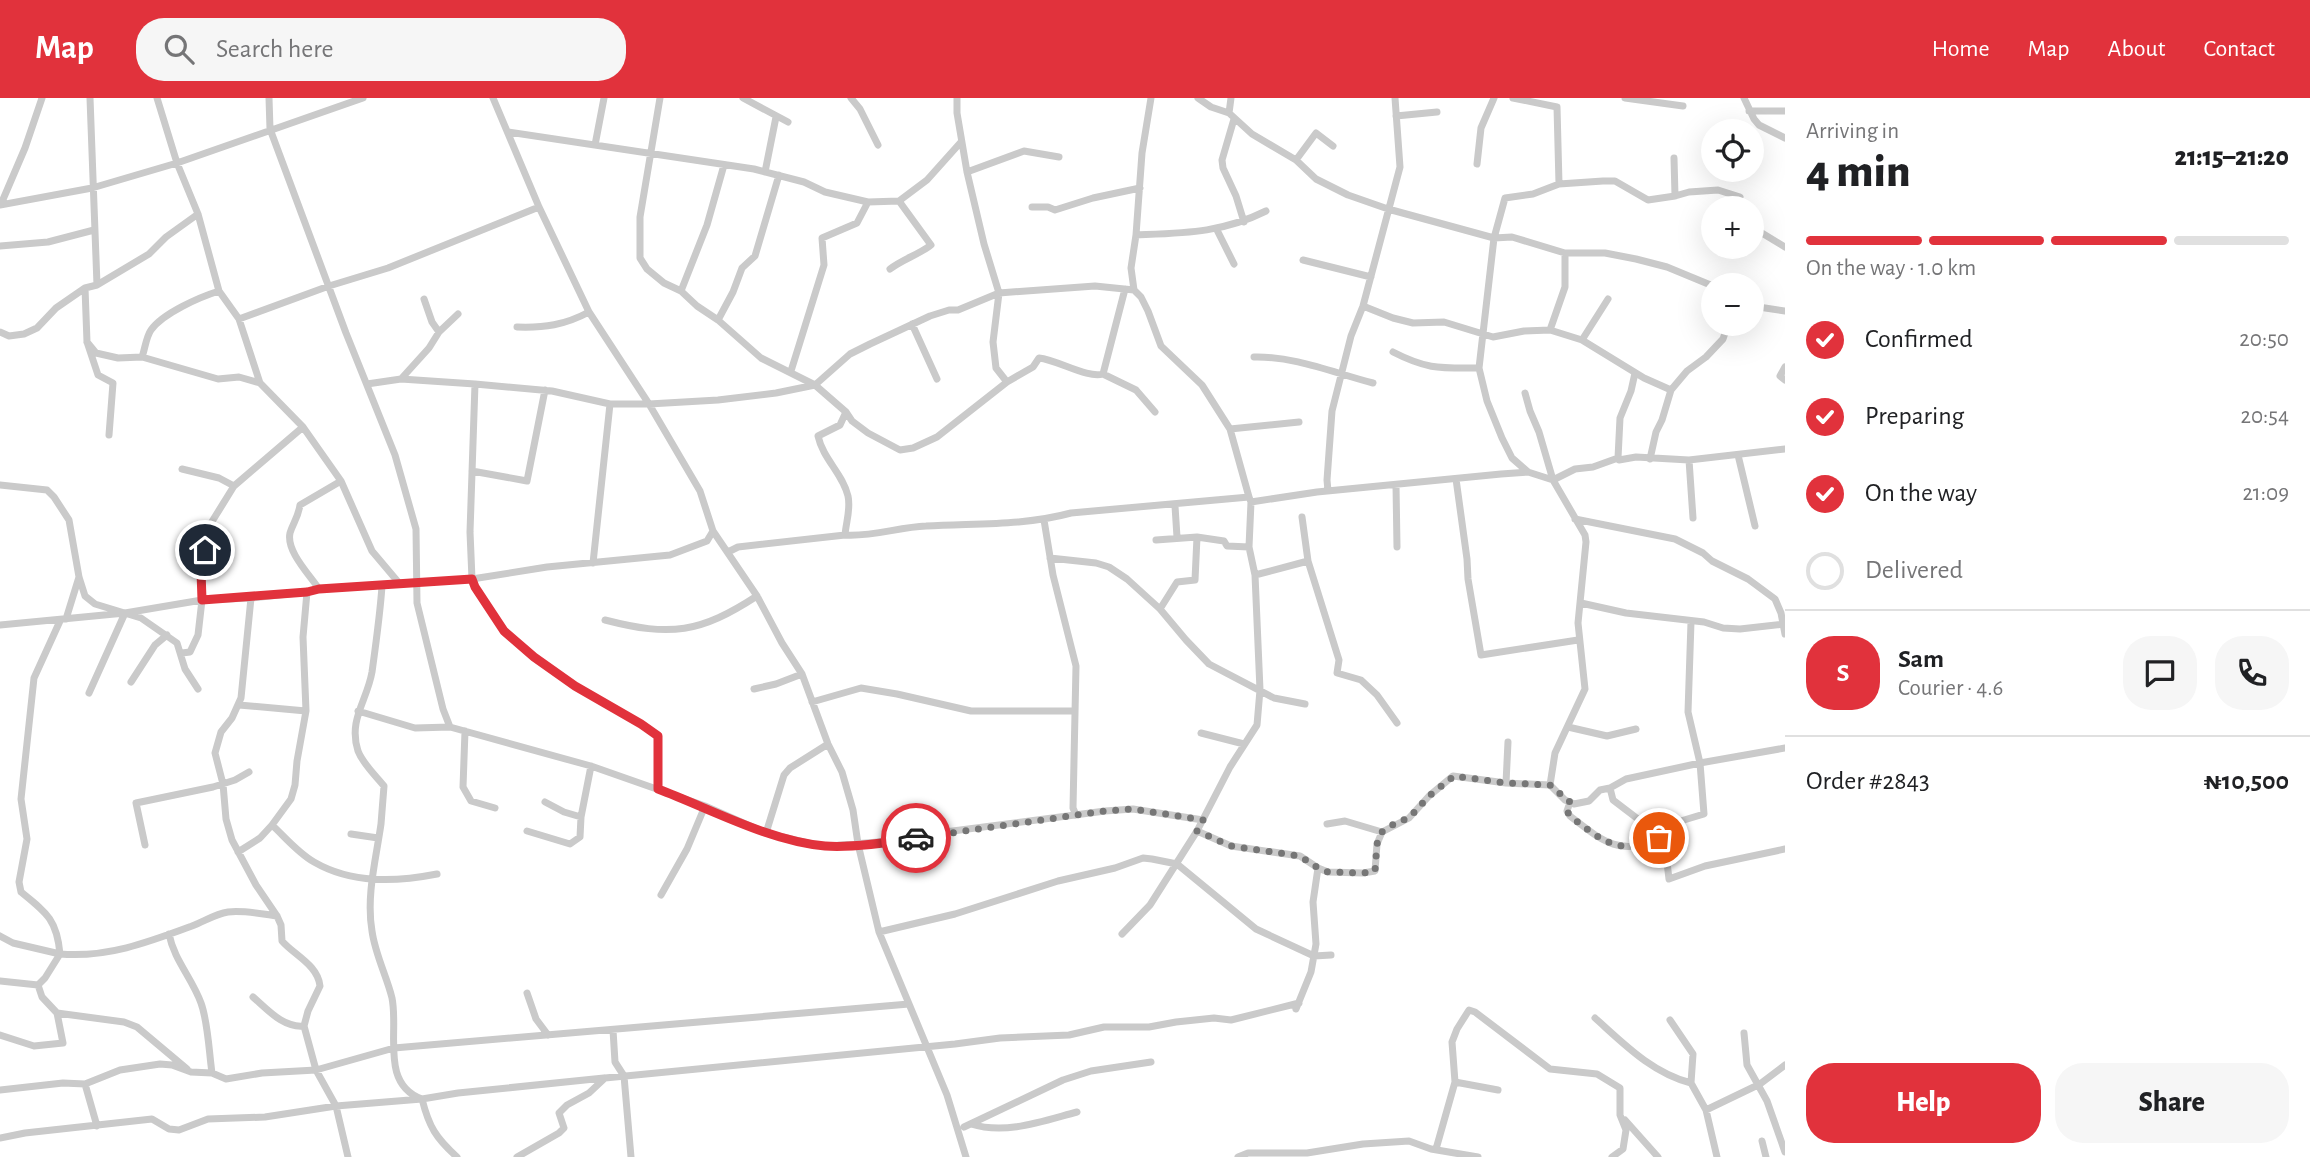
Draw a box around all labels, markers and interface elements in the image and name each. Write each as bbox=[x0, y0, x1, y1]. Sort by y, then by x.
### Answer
search box bbox=[136, 18, 626, 81]
icon: search bbox=[160, 30, 198, 68]
text: Map bbox=[35, 32, 94, 65]
text: Search here bbox=[216, 36, 334, 62]
text: Home bbox=[1932, 37, 1990, 61]
text: Map bbox=[2028, 37, 2070, 61]
text: About bbox=[2108, 37, 2165, 61]
text: Contact bbox=[2203, 37, 2275, 61]
map controls bbox=[1701, 119, 1764, 336]
button: locate bbox=[1701, 119, 1764, 182]
text: Arriving in bbox=[1806, 120, 1899, 143]
text: 21:15–21:20 bbox=[2174, 144, 2289, 170]
text: 4 min bbox=[1806, 149, 1911, 195]
button: + bbox=[1701, 196, 1764, 259]
text: On the way · 1.0 km bbox=[1806, 257, 1976, 280]
button: − bbox=[1701, 273, 1764, 336]
icon: check bbox=[1806, 321, 1844, 359]
text: Confirmed bbox=[1865, 326, 1973, 352]
text: 20:50 bbox=[2239, 328, 2289, 351]
icon: check bbox=[1806, 398, 1844, 436]
text: Preparing bbox=[1865, 403, 1964, 429]
text: 20:54 bbox=[2240, 405, 2289, 428]
icon: check bbox=[1806, 475, 1844, 513]
text: On the way bbox=[1865, 480, 1977, 506]
text: 21:09 bbox=[2242, 482, 2289, 505]
pin bbox=[175, 520, 235, 580]
icon: home bbox=[186, 531, 224, 569]
text: Delivered bbox=[1865, 557, 1963, 583]
button: chat bbox=[2123, 636, 2197, 710]
button: phone bbox=[2215, 636, 2289, 710]
text: Sam bbox=[1898, 646, 1944, 672]
text: S bbox=[1837, 660, 1849, 686]
text: Courier · 4.6 bbox=[1898, 677, 2003, 700]
text: Order #2843 bbox=[1806, 768, 1930, 794]
text: ₦10,500 bbox=[2203, 768, 2289, 794]
courier bbox=[881, 803, 951, 873]
pin bbox=[1629, 808, 1689, 868]
icon: car bbox=[897, 819, 935, 857]
icon: bag bbox=[1640, 819, 1678, 857]
button: Help bbox=[1806, 1063, 2041, 1143]
button: Share bbox=[2055, 1063, 2289, 1143]

